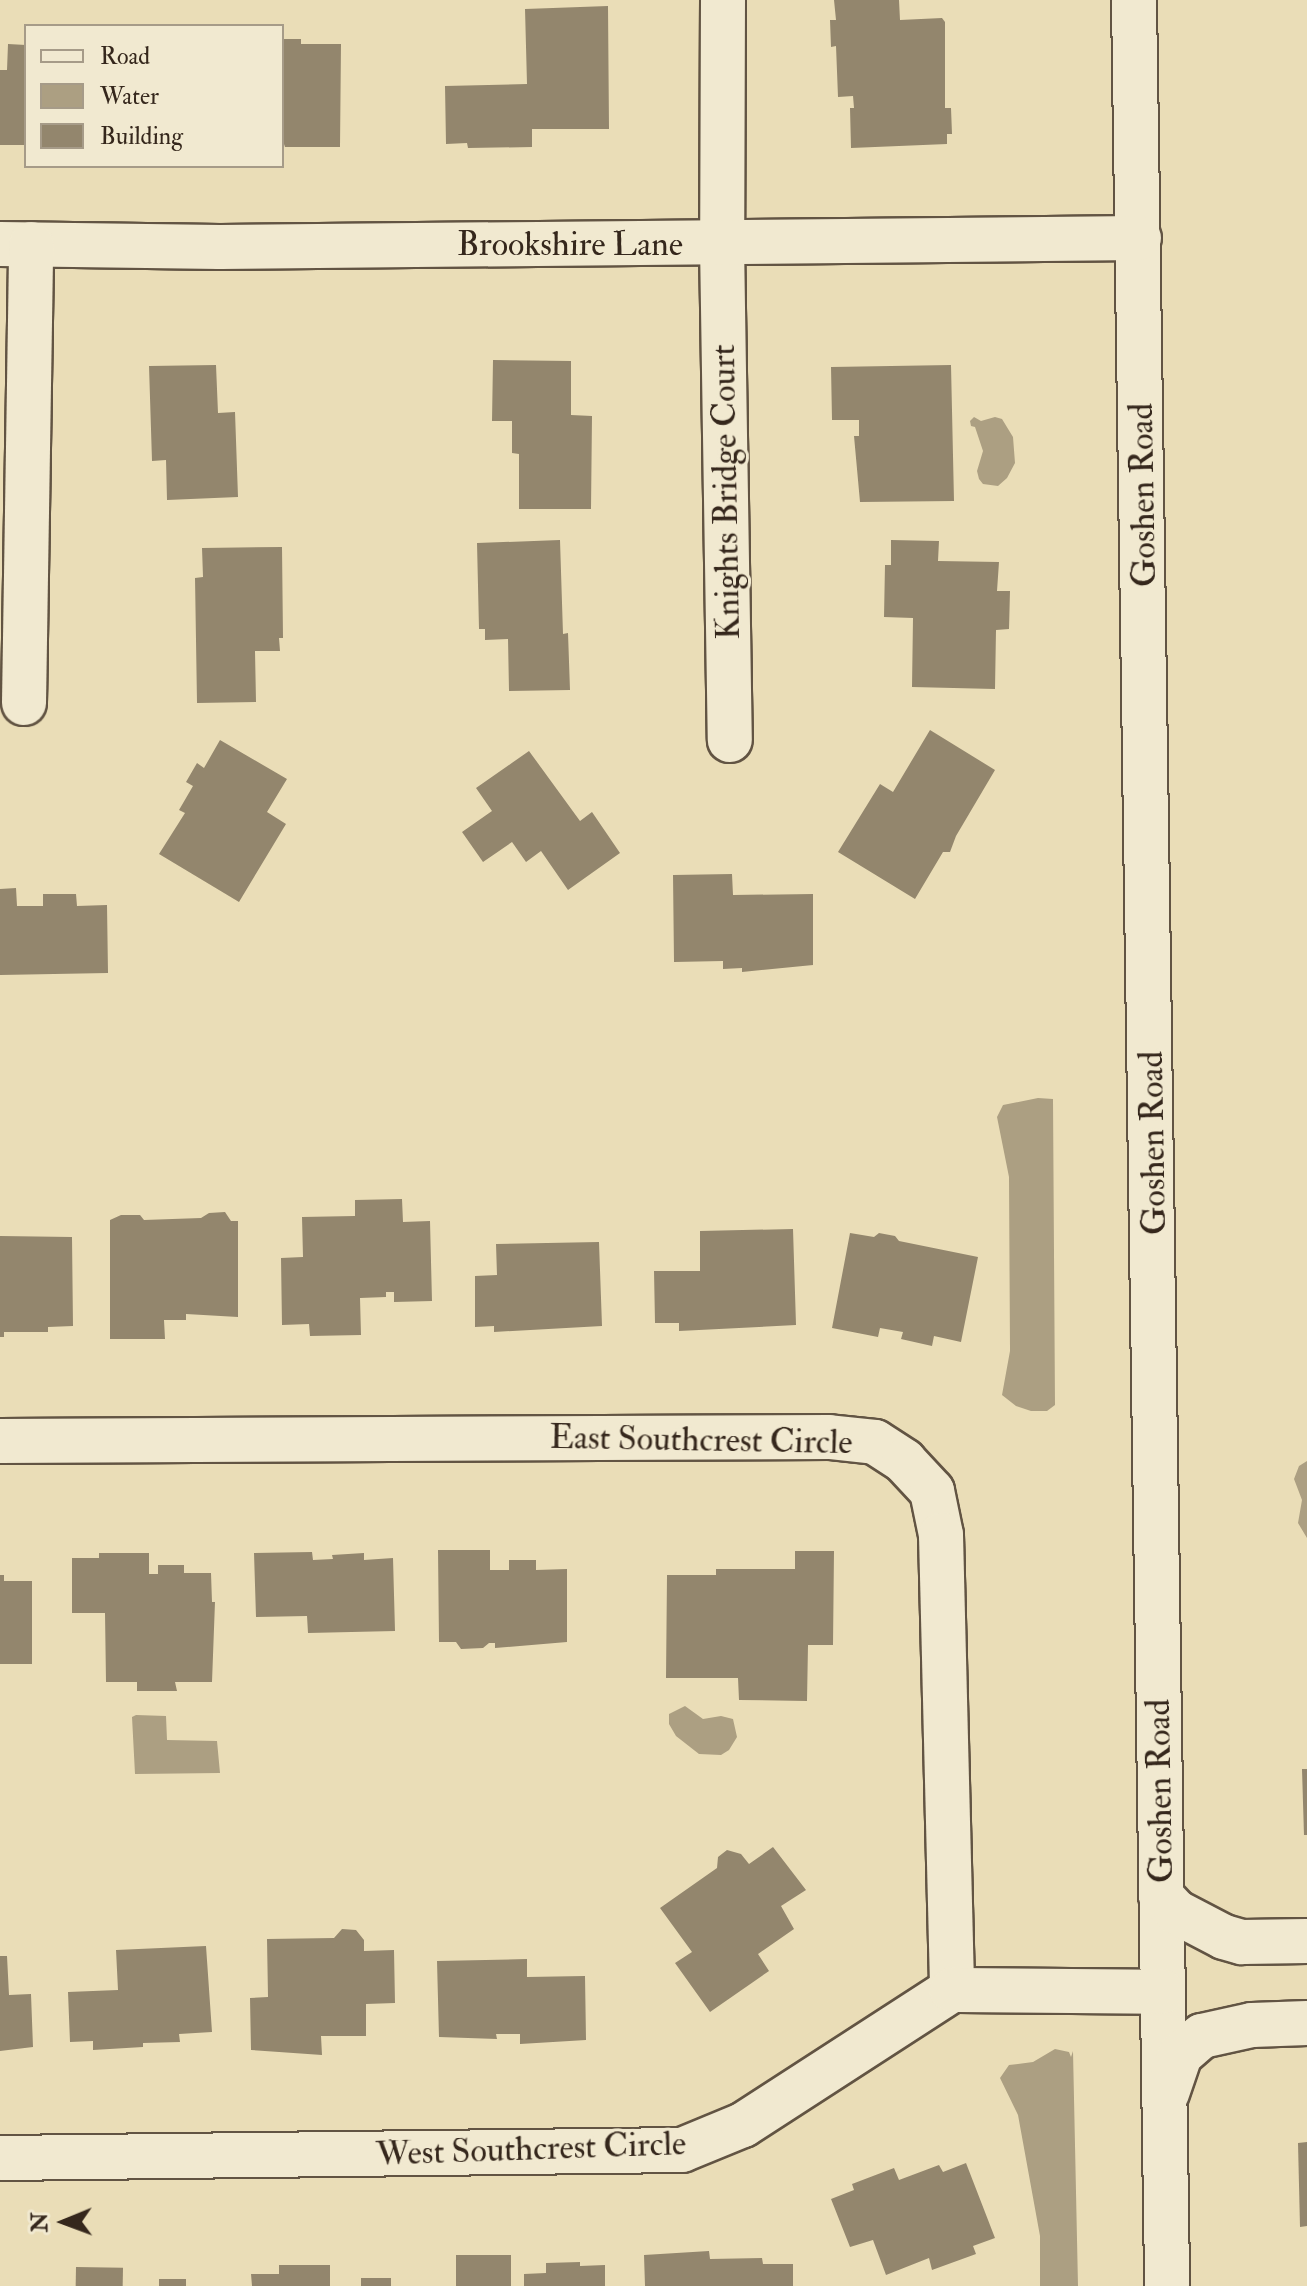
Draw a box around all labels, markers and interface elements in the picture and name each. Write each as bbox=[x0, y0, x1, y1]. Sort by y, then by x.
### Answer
legend bbox=[24, 24, 284, 168]
text: Road bbox=[100, 41, 150, 72]
text: Water bbox=[100, 81, 159, 112]
text: Building bbox=[100, 121, 183, 152]
street label: Brookshire Lane bbox=[457, 225, 683, 265]
street label: Knights Bridge Court bbox=[703, 344, 749, 640]
street label: Goshen Road bbox=[1121, 403, 1165, 587]
street label: Goshen Road bbox=[1131, 1051, 1175, 1235]
street label: East Southcrest Circle bbox=[549, 1417, 853, 1463]
street label: Goshen Road bbox=[1138, 1699, 1182, 1883]
street label: West Southcrest Circle bbox=[375, 2123, 687, 2175]
north arrow bbox=[24, 2182, 104, 2262]
text: N bbox=[26, 2212, 54, 2233]

